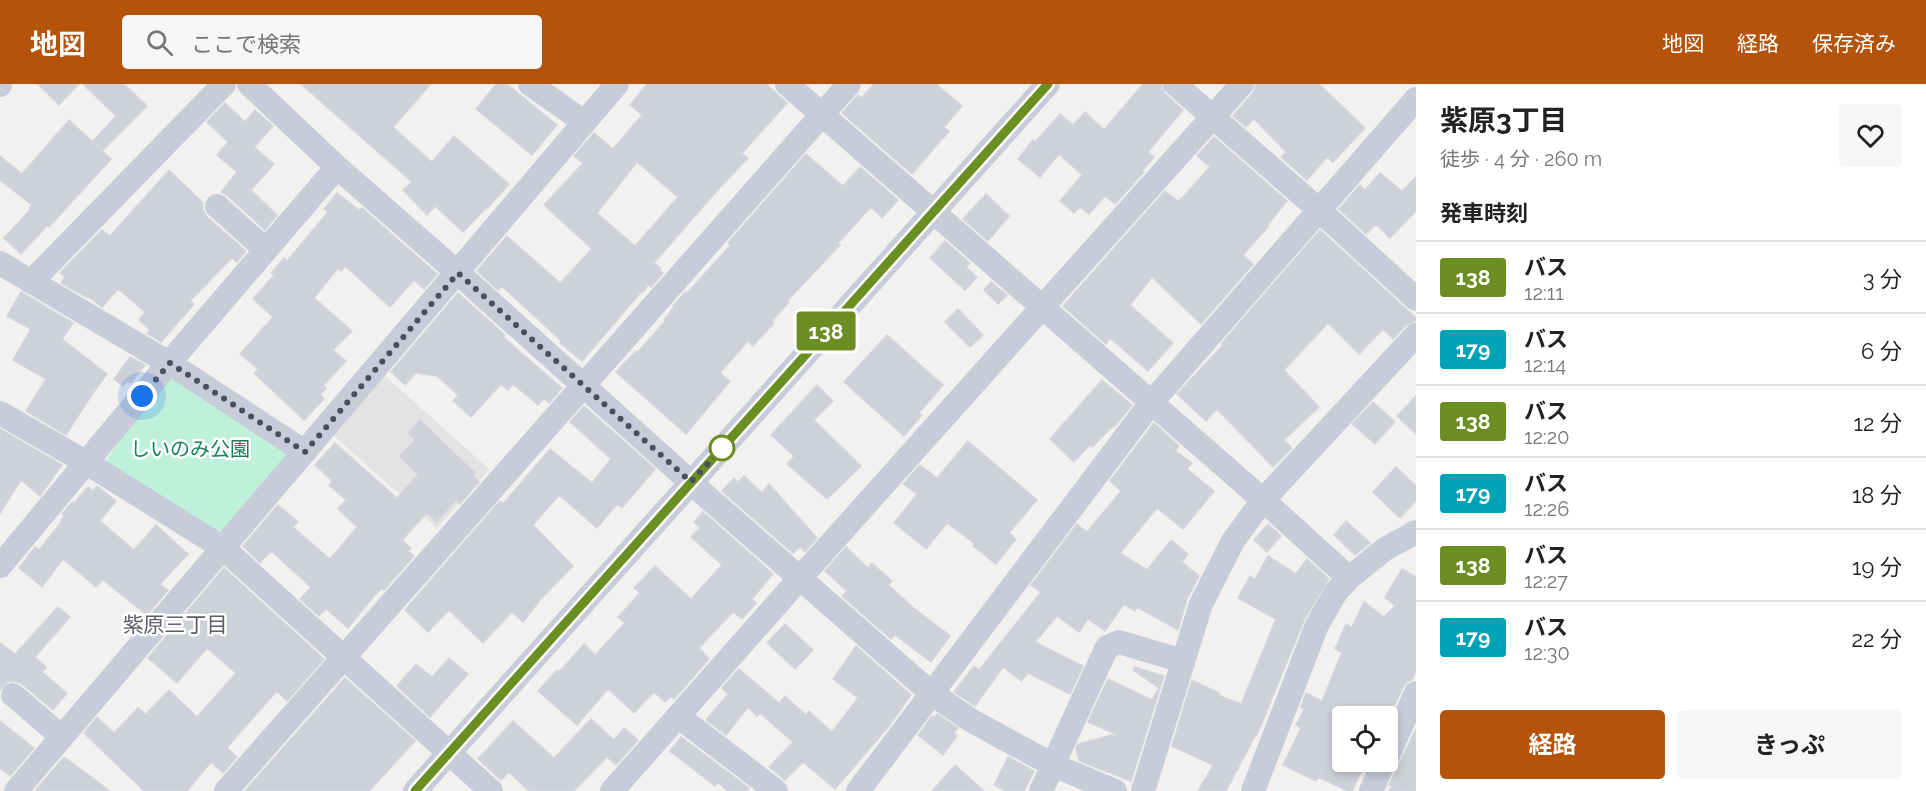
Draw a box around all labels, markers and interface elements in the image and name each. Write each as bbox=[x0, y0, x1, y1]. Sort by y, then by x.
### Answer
search box bbox=[122, 15, 542, 69]
icon: search bbox=[143, 26, 176, 59]
text: 地図 bbox=[30, 28, 86, 61]
text: ここで検索 bbox=[191, 31, 301, 57]
text: 地図 bbox=[1662, 31, 1704, 56]
text: 経路 bbox=[1737, 31, 1779, 56]
text: 保存済み bbox=[1812, 31, 1896, 56]
text: 紫原3丁目 bbox=[1440, 104, 1568, 137]
button: heart bbox=[1839, 104, 1902, 167]
text: 徒歩 · 4 分 · 260 m bbox=[1440, 147, 1602, 171]
text: 発車時刻 bbox=[1440, 200, 1528, 226]
text: バス bbox=[1524, 254, 1568, 280]
text: 138 bbox=[1456, 265, 1490, 290]
text: 3 分 bbox=[1863, 266, 1902, 292]
text: 12:11 bbox=[1524, 281, 1564, 305]
line badge: 138 bbox=[792, 312, 860, 350]
text: 138 bbox=[809, 319, 843, 344]
text: バス bbox=[1524, 326, 1568, 352]
text: 179 bbox=[1456, 337, 1490, 362]
text: 6 分 bbox=[1861, 338, 1902, 364]
text: 12:14 bbox=[1524, 353, 1566, 377]
your location bbox=[127, 381, 157, 411]
text: バス bbox=[1524, 398, 1568, 424]
text: 138 bbox=[1456, 409, 1490, 434]
text: 12 分 bbox=[1854, 410, 1902, 436]
text: 12:20 bbox=[1524, 425, 1569, 449]
unlabelled marker bbox=[709, 435, 735, 461]
park label: しいのみ公園 bbox=[130, 437, 250, 461]
text: バス bbox=[1524, 470, 1568, 496]
text: 179 bbox=[1456, 481, 1490, 506]
text: 18 分 bbox=[1852, 482, 1902, 508]
text: 12:26 bbox=[1524, 497, 1569, 521]
text: バス bbox=[1524, 542, 1568, 568]
text: 138 bbox=[1456, 553, 1490, 578]
text: 19 分 bbox=[1852, 554, 1902, 580]
text: 12:27 bbox=[1524, 569, 1568, 593]
district label: 紫原三丁目 bbox=[123, 612, 228, 637]
text: バス bbox=[1524, 614, 1568, 640]
text: 179 bbox=[1456, 625, 1490, 650]
text: 22 分 bbox=[1851, 626, 1902, 652]
text: 12:30 bbox=[1524, 641, 1570, 665]
map controls bbox=[1332, 706, 1398, 772]
button: locate bbox=[1332, 706, 1398, 772]
button: 経路 bbox=[1440, 710, 1665, 779]
button: きっぷ bbox=[1677, 710, 1902, 779]

